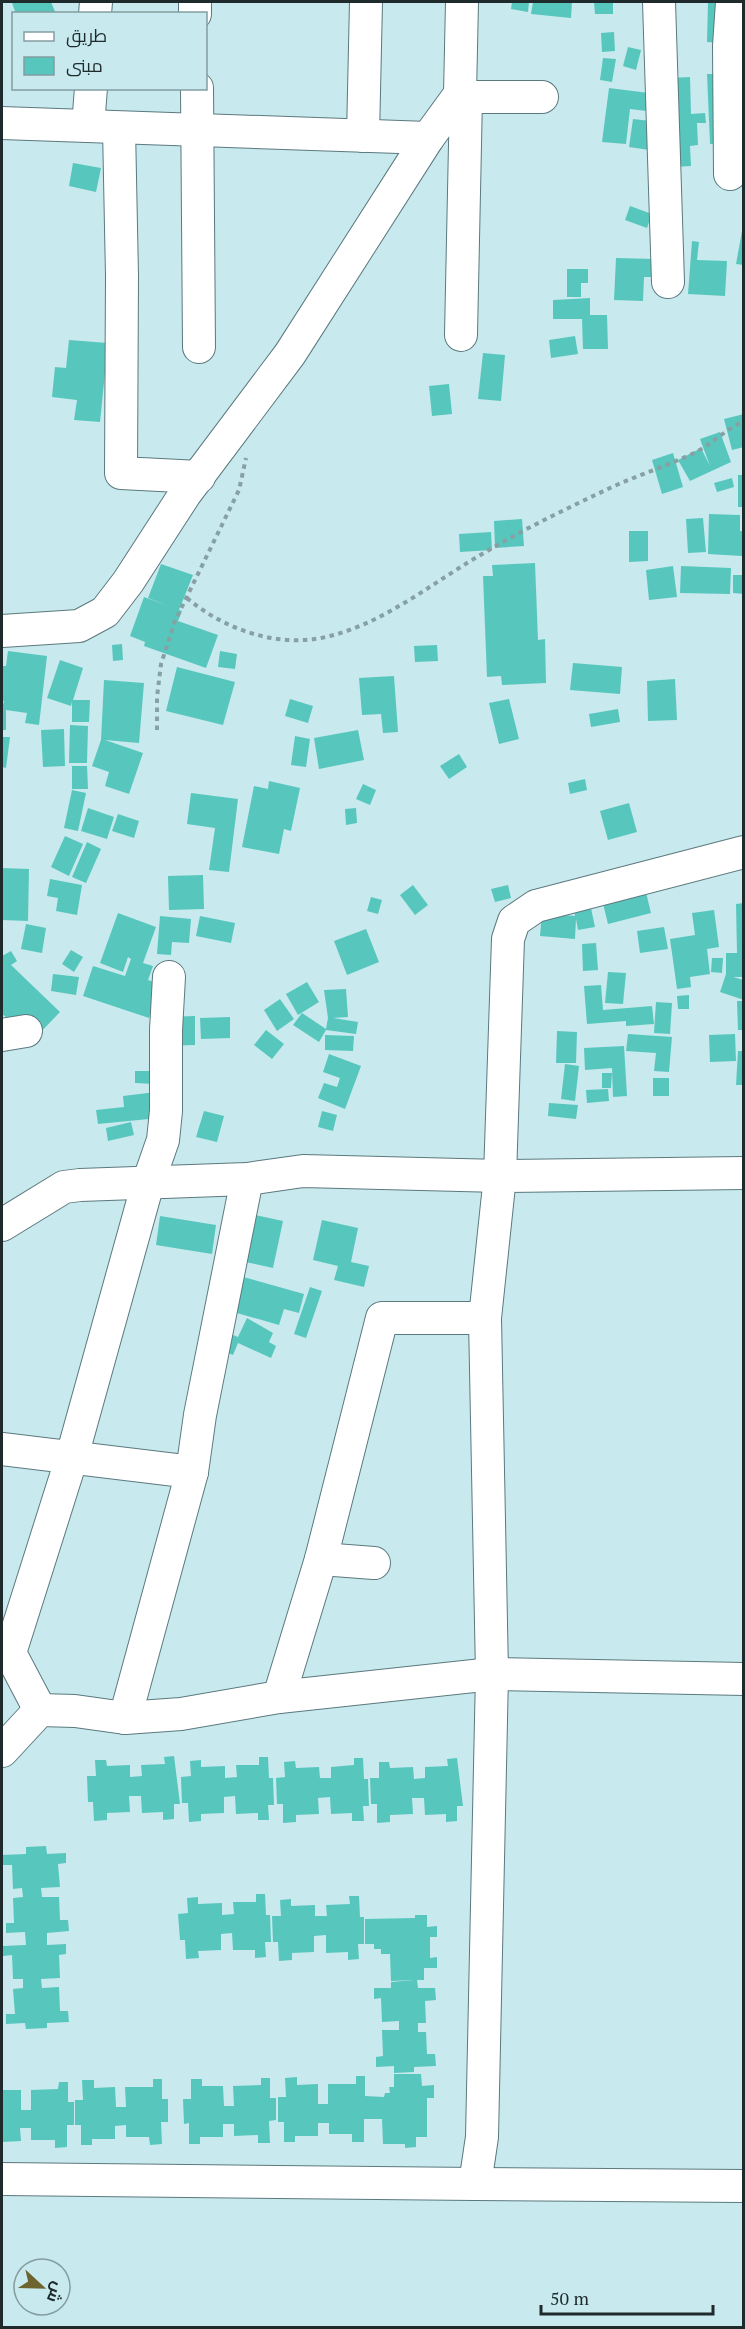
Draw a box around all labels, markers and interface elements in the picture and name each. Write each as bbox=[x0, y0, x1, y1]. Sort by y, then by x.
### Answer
legend bbox=[12, 12, 207, 90]
text: طريق bbox=[66, 23, 107, 48]
text: مبنى bbox=[66, 53, 103, 77]
north arrow bbox=[12, 2257, 72, 2317]
scale bar bbox=[541, 2278, 714, 2316]
text: ش bbox=[42, 2279, 70, 2306]
text: 50 m bbox=[550, 2286, 590, 2310]

